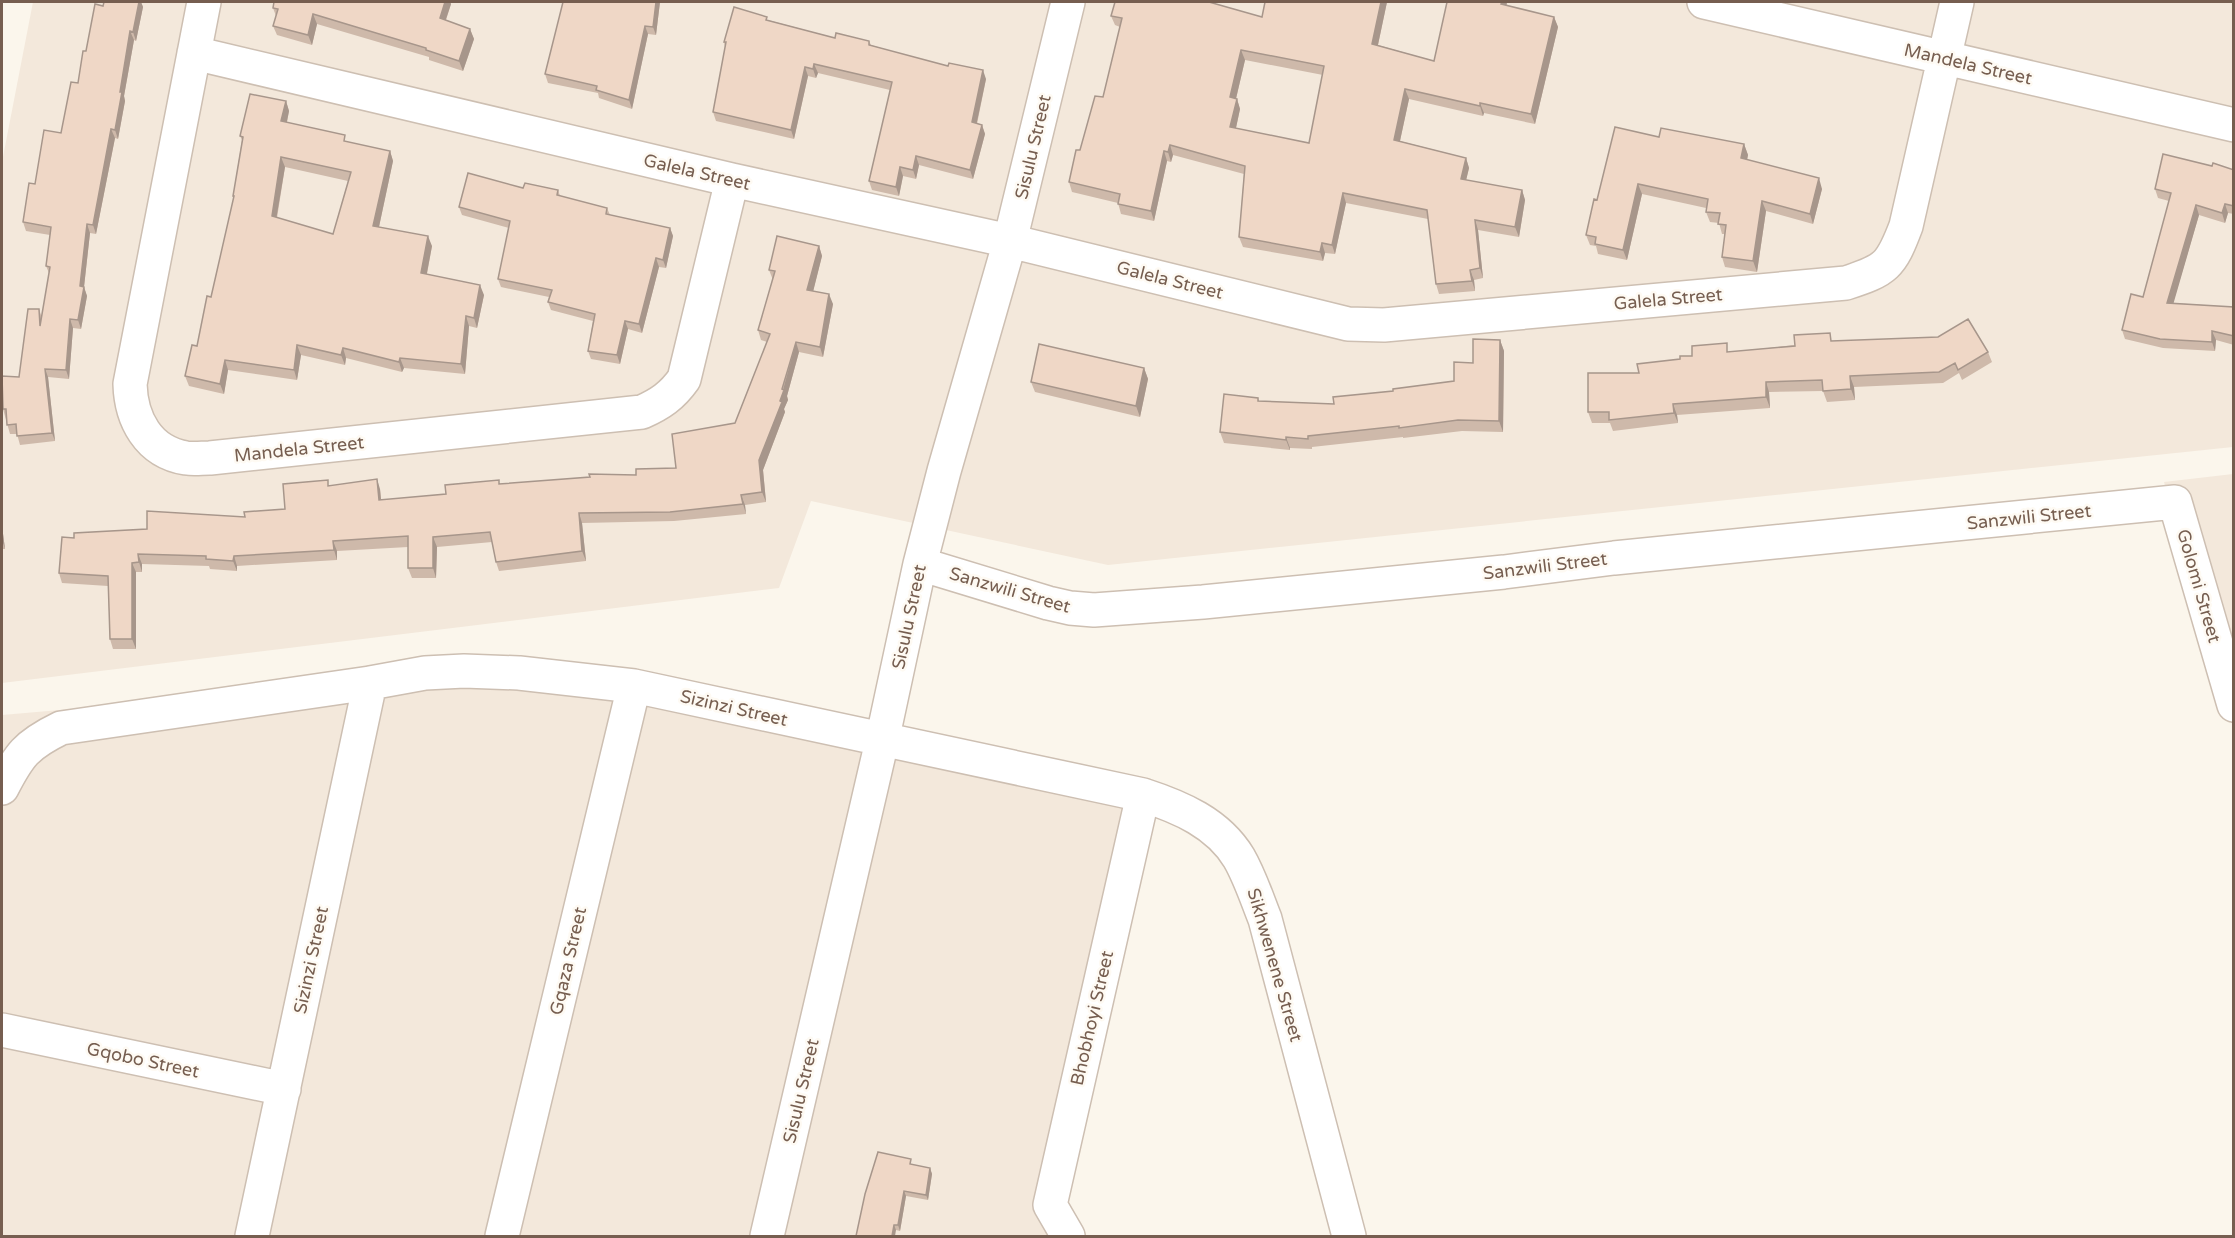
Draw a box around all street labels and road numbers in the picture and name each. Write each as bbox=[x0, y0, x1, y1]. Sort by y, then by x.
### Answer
street label: Mandela Street bbox=[1902, 39, 2034, 89]
street label: Sisulu Street bbox=[1010, 92, 1056, 201]
street label: Galela Street bbox=[641, 149, 753, 195]
street label: Galela Street bbox=[1114, 256, 1226, 304]
street label: Galela Street bbox=[1613, 283, 1723, 315]
street label: Mandela Street bbox=[233, 431, 365, 467]
street label: Sanzwili Street bbox=[1966, 500, 2092, 534]
street label: Golomi Street bbox=[2172, 527, 2226, 645]
street label: Sanzwili Street bbox=[1482, 547, 1608, 585]
street label: Sisulu Street bbox=[887, 562, 931, 671]
street label: Sanzwili Street bbox=[947, 562, 1073, 618]
street label: Sizinzi Street bbox=[678, 685, 790, 731]
street label: Sikhwenene Street bbox=[1243, 886, 1307, 1044]
street label: Sizinzi Street bbox=[289, 904, 333, 1016]
street label: Gqaza Street bbox=[545, 905, 591, 1017]
street label: Bhobhoyi Street bbox=[1066, 948, 1118, 1088]
street label: Sisulu Street bbox=[778, 1036, 824, 1145]
street label: Gqobo Street bbox=[85, 1037, 201, 1083]

